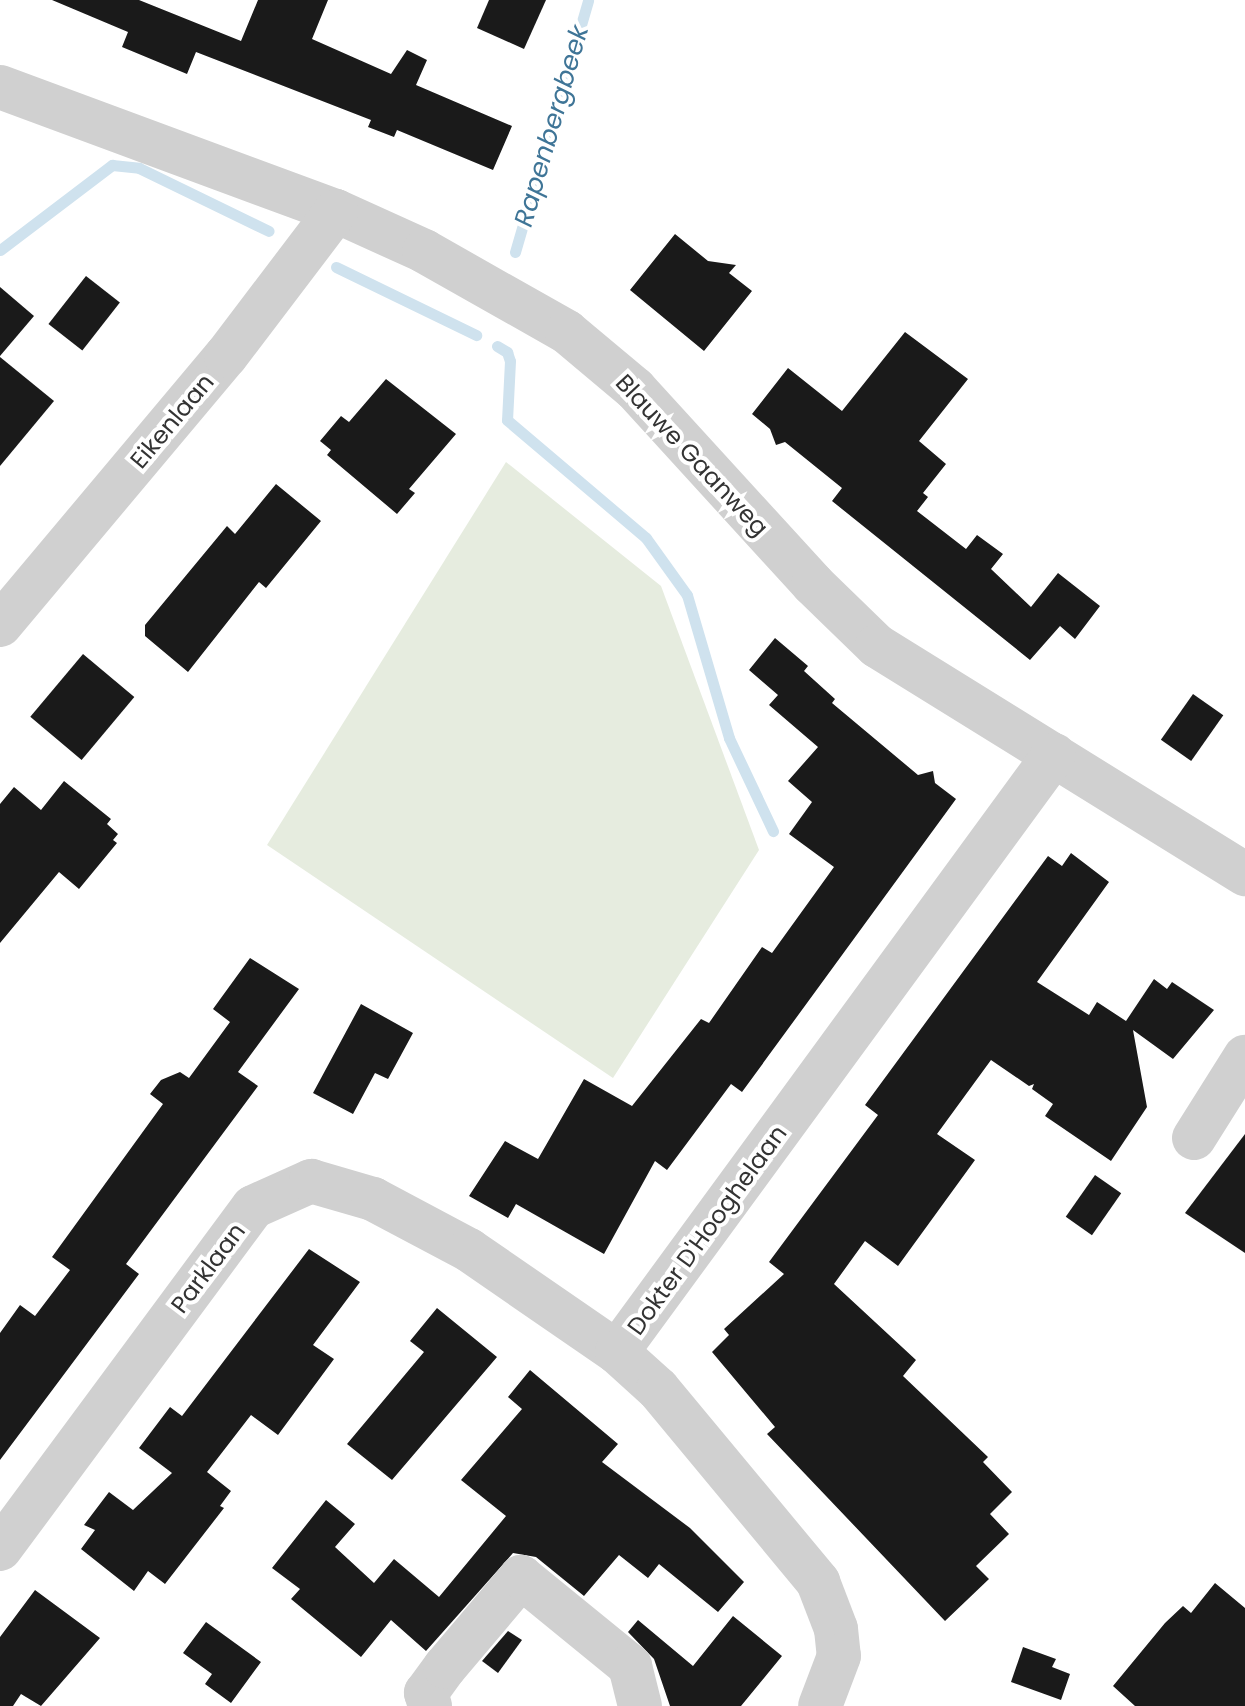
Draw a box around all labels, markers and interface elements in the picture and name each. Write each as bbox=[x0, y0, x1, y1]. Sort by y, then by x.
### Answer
water label: Rapenbergbeek bbox=[508, 22, 596, 230]
street label: Eikenlaan bbox=[124, 368, 220, 474]
street label: Blauwe Gaanweg bbox=[610, 368, 774, 542]
street label: Dokter D'Hooghelaan bbox=[621, 1120, 793, 1340]
street label: Parklaan bbox=[165, 1217, 251, 1319]

